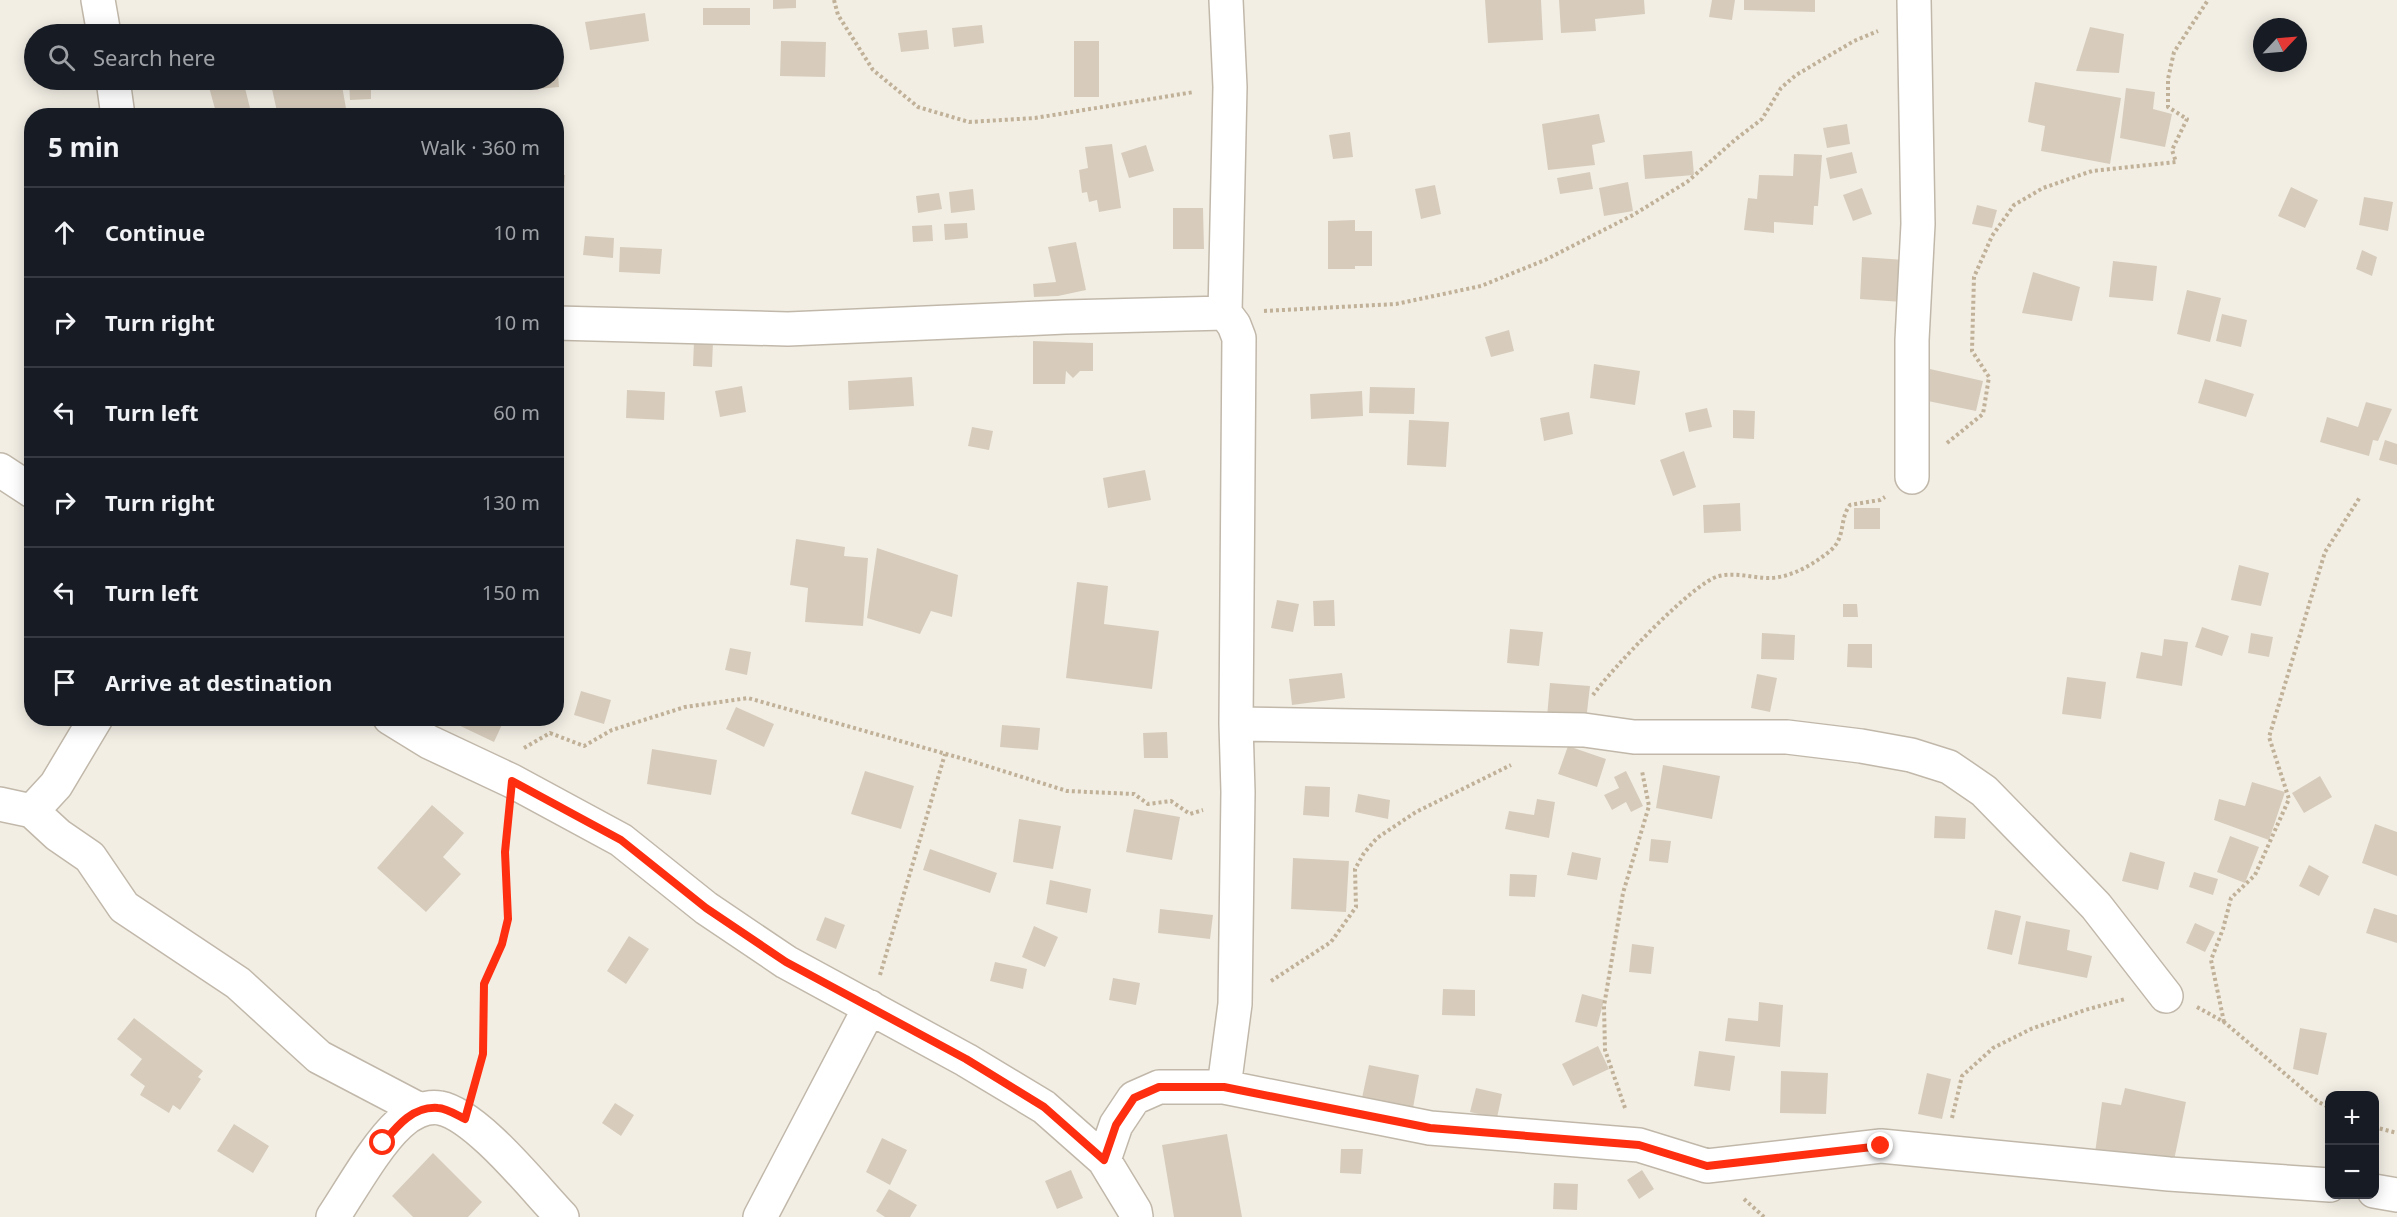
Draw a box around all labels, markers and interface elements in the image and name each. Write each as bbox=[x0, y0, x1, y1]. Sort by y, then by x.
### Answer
north arrow bbox=[2253, 18, 2307, 72]
search box bbox=[24, 24, 564, 90]
icon: search bbox=[45, 41, 78, 74]
text: Search here bbox=[93, 42, 215, 72]
text: 5 min bbox=[48, 129, 120, 165]
text: Walk · 360 m bbox=[421, 134, 540, 161]
icon: ahead bbox=[48, 216, 81, 249]
text: Continue bbox=[105, 217, 205, 247]
text: 10 m bbox=[493, 219, 540, 246]
icon: right bbox=[48, 306, 81, 339]
text: Turn right bbox=[105, 307, 215, 337]
text: 10 m bbox=[493, 309, 540, 336]
icon: left bbox=[48, 396, 81, 429]
text: Turn left bbox=[105, 397, 199, 427]
text: 60 m bbox=[493, 399, 540, 426]
icon: right bbox=[48, 486, 81, 519]
text: Turn right bbox=[105, 487, 215, 517]
text: 130 m bbox=[482, 489, 540, 516]
icon: left bbox=[48, 576, 81, 609]
text: Turn left bbox=[105, 577, 199, 607]
text: 150 m bbox=[482, 579, 540, 606]
icon: arrive bbox=[48, 666, 81, 699]
text: Arrive at destination bbox=[105, 667, 332, 697]
map controls bbox=[2325, 1091, 2379, 1199]
button: + bbox=[2325, 1091, 2379, 1145]
route start bbox=[369, 1129, 395, 1155]
route end bbox=[1867, 1132, 1893, 1158]
button: − bbox=[2325, 1145, 2379, 1199]

